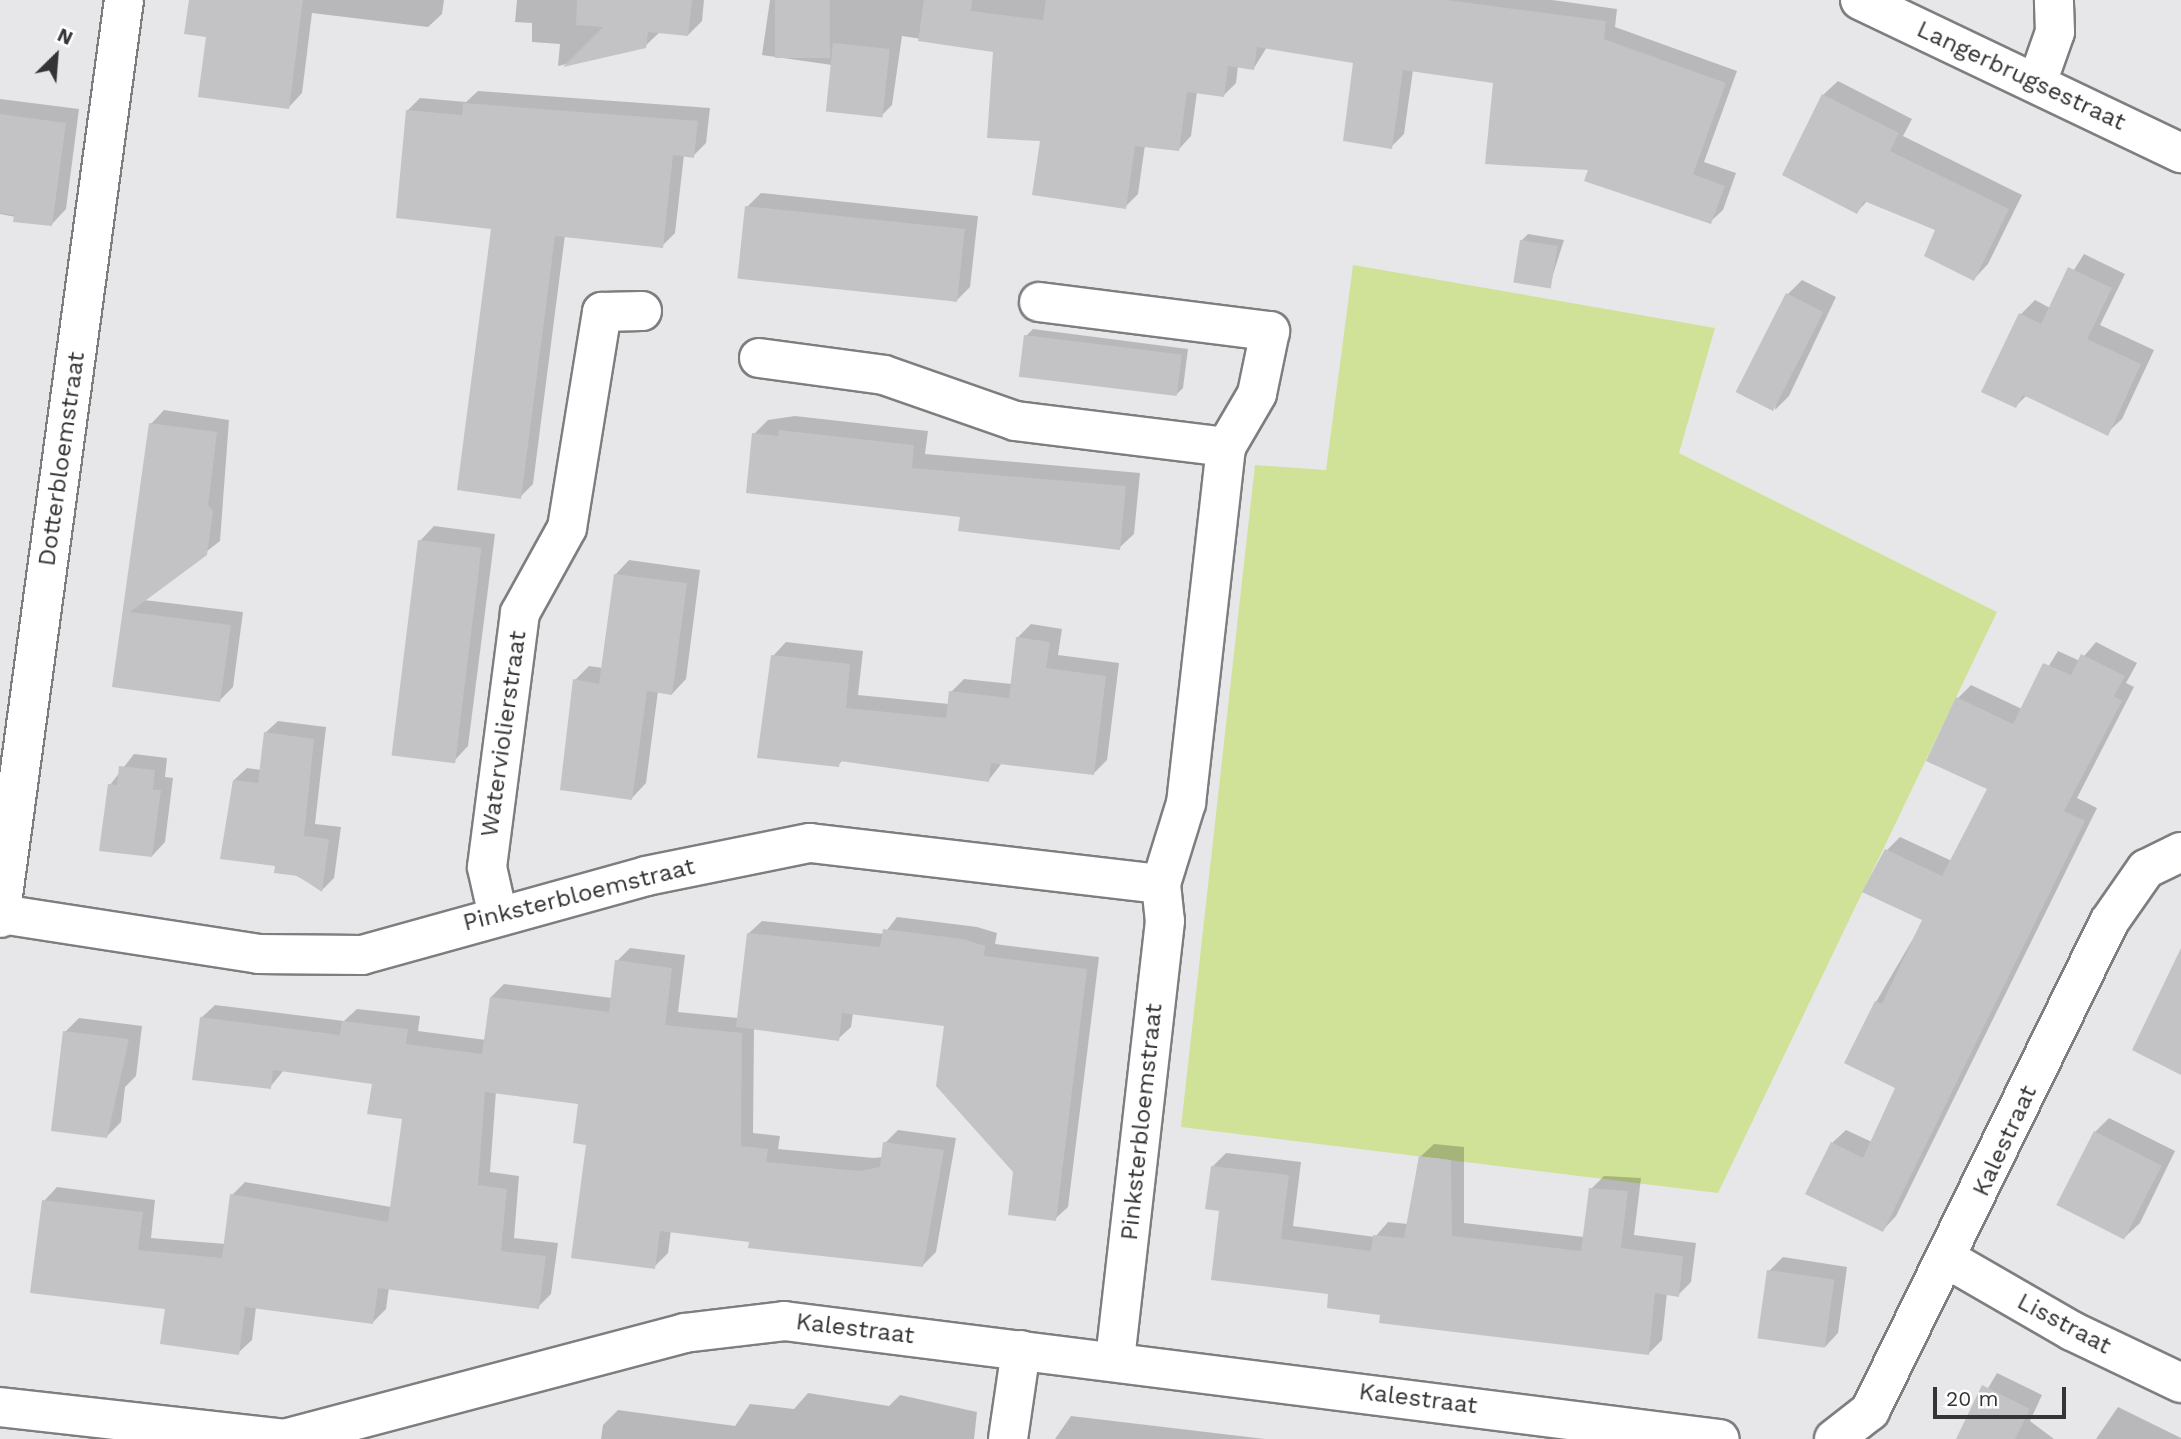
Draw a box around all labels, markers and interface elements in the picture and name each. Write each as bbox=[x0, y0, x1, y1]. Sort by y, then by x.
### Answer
street label: Langerbrugsestraat bbox=[1912, 15, 2130, 137]
north arrow bbox=[21, 21, 91, 91]
text: N bbox=[54, 23, 76, 50]
street label: Dotterbloemstraat bbox=[33, 350, 91, 568]
street label: Waterviolierstraat bbox=[475, 629, 533, 839]
street label: Pinksterbloemstraat bbox=[460, 852, 698, 938]
street label: Pinksterbloemstraat bbox=[1115, 1002, 1169, 1242]
street label: Kalestraat bbox=[1967, 1081, 2043, 1201]
street label: Lisstraat bbox=[2012, 1287, 2116, 1361]
street label: Kalestraat bbox=[794, 1307, 916, 1351]
scale bar bbox=[1936, 1372, 2069, 1416]
street label: Kalestraat bbox=[1357, 1377, 1479, 1421]
text: 20 m bbox=[1946, 1386, 1998, 1411]

